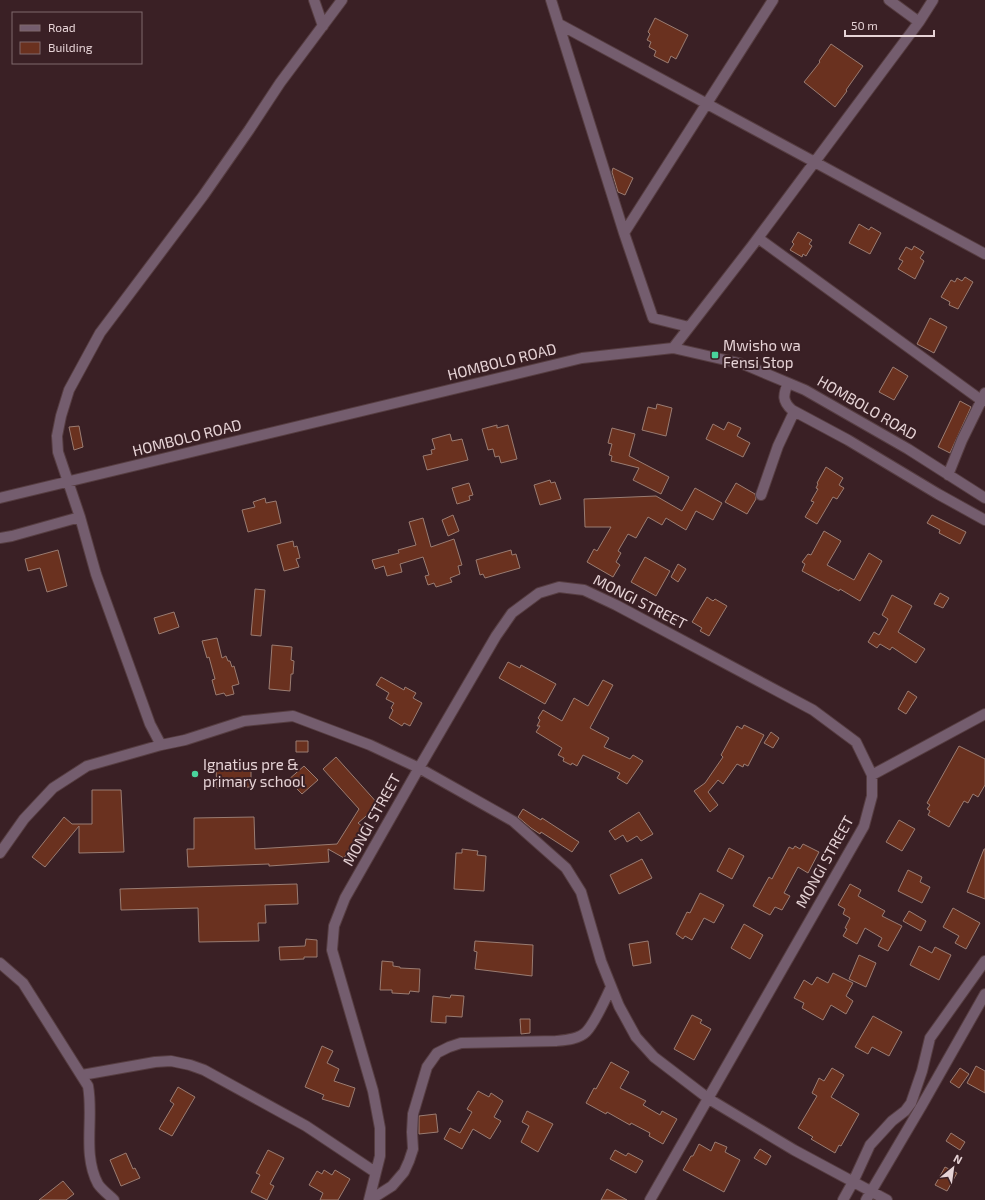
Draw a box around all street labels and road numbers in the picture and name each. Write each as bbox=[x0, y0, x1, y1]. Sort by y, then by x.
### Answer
street label: HOMBOLO ROAD bbox=[445, 339, 558, 383]
street label: HOMBOLO ROAD bbox=[815, 371, 920, 443]
street label: HOMBOLO ROAD bbox=[130, 415, 243, 459]
street label: MONGI STREET bbox=[591, 570, 690, 632]
street label: MONGI STREET bbox=[338, 770, 404, 869]
street label: MONGI STREET bbox=[791, 812, 857, 911]

